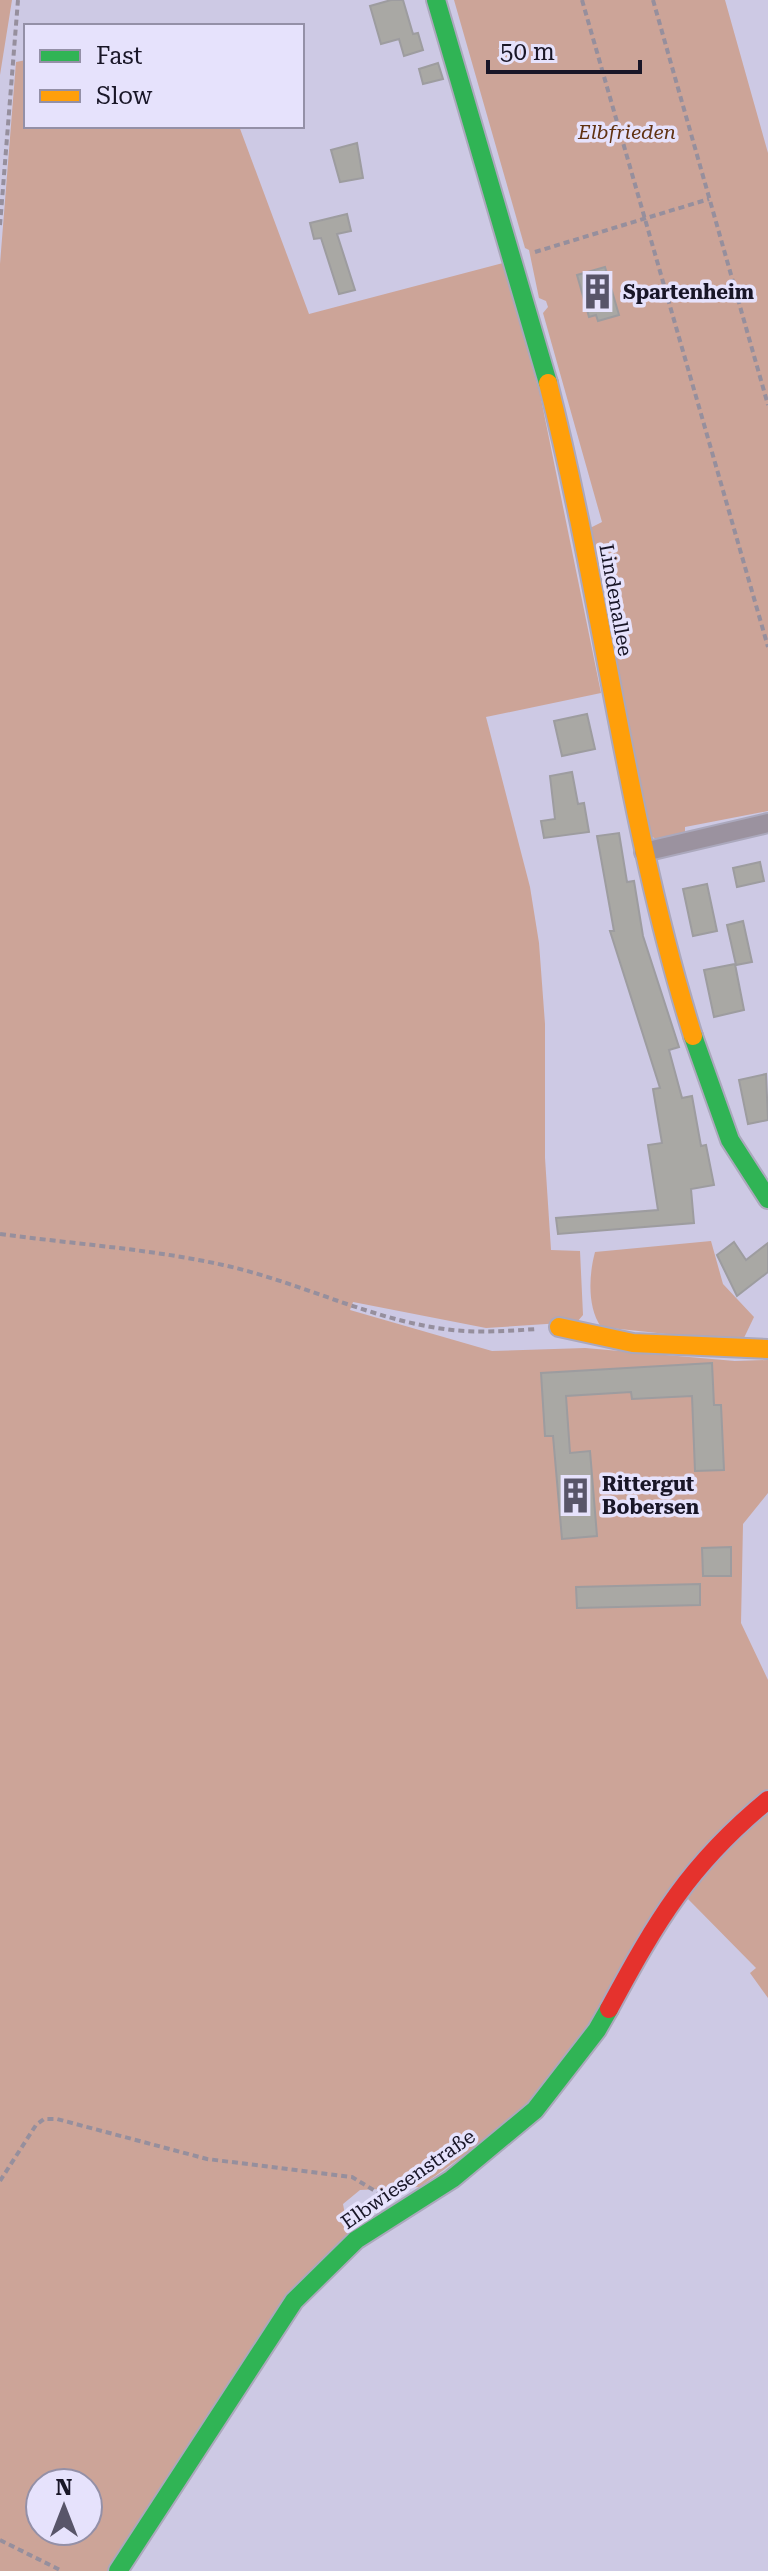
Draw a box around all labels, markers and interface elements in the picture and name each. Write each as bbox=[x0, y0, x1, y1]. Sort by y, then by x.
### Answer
legend bbox=[24, 24, 304, 128]
scale bar bbox=[488, 24, 640, 74]
text: 50 m bbox=[500, 38, 555, 66]
text: Fast bbox=[96, 42, 143, 70]
text: Slow bbox=[96, 82, 153, 110]
park label: Elbfrieden bbox=[577, 120, 676, 144]
building icon: Spartenheim bbox=[578, 273, 616, 311]
place label: Spartenheim bbox=[623, 280, 754, 304]
street label: Lindenallee bbox=[594, 542, 638, 658]
place label: Rittergut Bobersen bbox=[602, 1472, 700, 1519]
building icon: Rittergut Bobersen bbox=[557, 1476, 595, 1514]
street label: Elbwiesenstraße bbox=[336, 2124, 480, 2234]
north arrow bbox=[24, 2467, 104, 2547]
text: N bbox=[56, 2475, 73, 2500]

